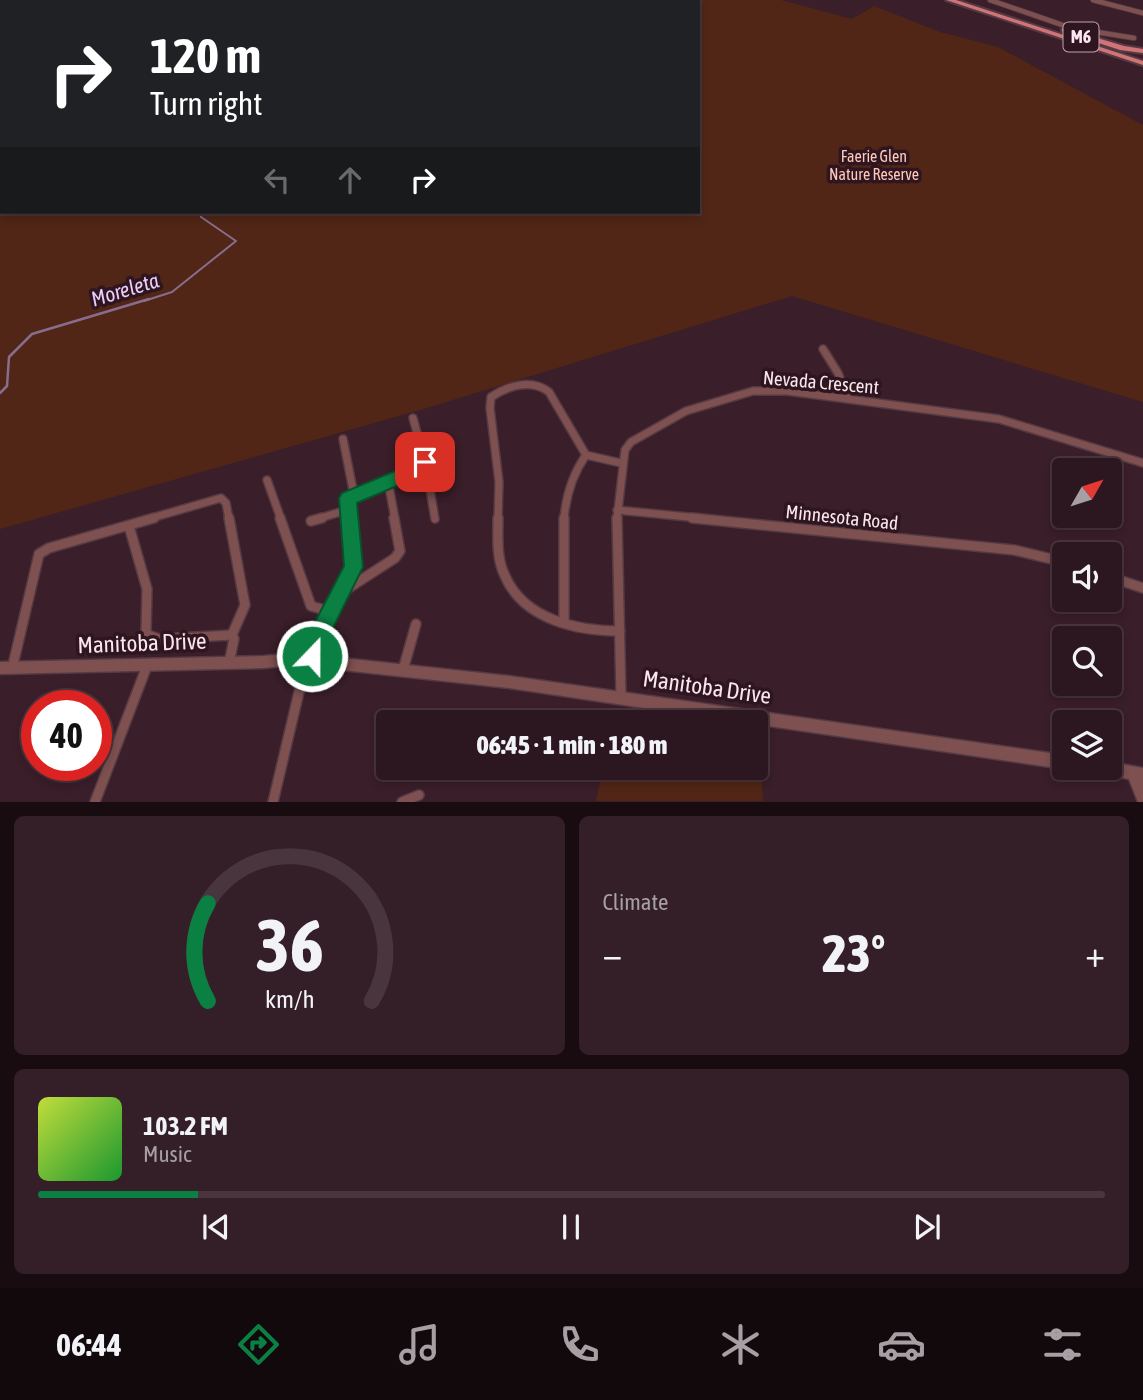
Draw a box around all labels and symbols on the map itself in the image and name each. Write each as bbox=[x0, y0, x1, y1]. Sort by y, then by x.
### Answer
road number: M6 bbox=[1064, 22, 1098, 52]
park label: Faerie Glen Nature Reserve bbox=[829, 147, 919, 183]
water label: Moreleta bbox=[88, 267, 162, 311]
street label: Nevada Crescent bbox=[762, 366, 880, 398]
pin bbox=[395, 432, 455, 492]
north arrow bbox=[1052, 458, 1122, 528]
street label: Minnesota Road bbox=[785, 500, 899, 534]
position arrow bbox=[275, 619, 349, 693]
street label: Manitoba Drive bbox=[77, 628, 207, 658]
street label: Manitoba Drive bbox=[641, 665, 773, 709]
speed limit sign: 40 bbox=[21, 690, 112, 781]

